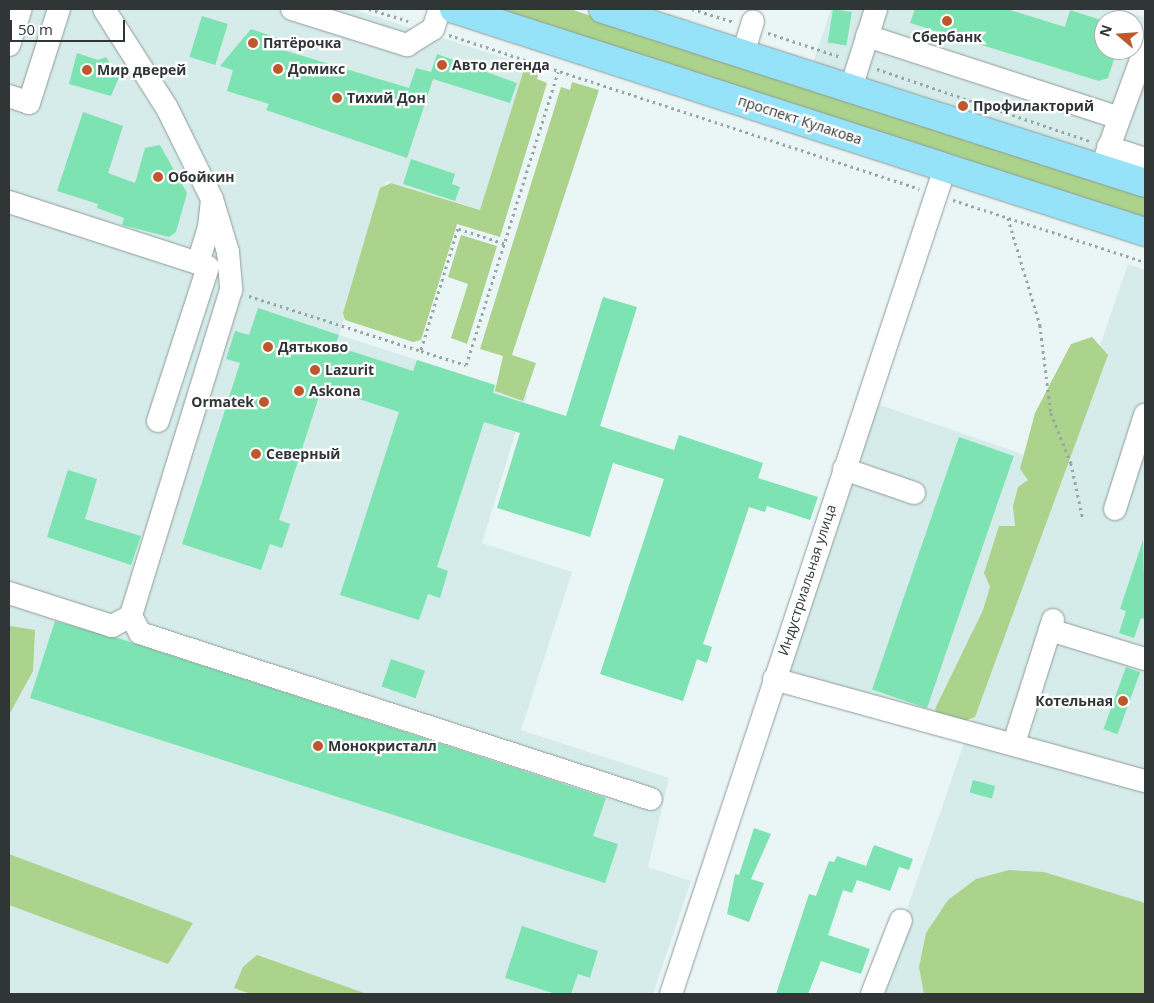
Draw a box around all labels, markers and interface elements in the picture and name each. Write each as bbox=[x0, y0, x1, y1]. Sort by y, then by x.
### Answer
scale bar bbox=[12, 10, 128, 42]
north arrow bbox=[1094, 10, 1144, 60]
marker: Сбербанк bbox=[941, 15, 953, 27]
text: 50 m bbox=[18, 19, 53, 39]
text: N bbox=[1094, 22, 1116, 39]
place label: Сбербанк bbox=[912, 29, 982, 45]
place label: Пятёрочка bbox=[263, 35, 342, 51]
marker: Пятёрочка bbox=[247, 37, 259, 49]
place label: Авто легенда bbox=[452, 57, 550, 73]
marker: Авто легенда bbox=[436, 59, 448, 71]
place label: Домикс bbox=[288, 61, 345, 77]
place label: Мир дверей bbox=[97, 62, 186, 78]
marker: Домикс bbox=[272, 63, 284, 75]
marker: Мир дверей bbox=[81, 64, 93, 76]
place label: Тихий Дон bbox=[347, 90, 426, 106]
marker: Тихий Дон bbox=[331, 92, 343, 104]
street label: проспект Кулакова bbox=[736, 92, 864, 148]
place label: Профилакторий bbox=[973, 98, 1094, 114]
marker: Профилакторий bbox=[957, 100, 969, 112]
place label: Обойкин bbox=[168, 169, 235, 185]
marker: Обойкин bbox=[152, 171, 164, 183]
place label: Дятьково bbox=[278, 339, 348, 355]
marker: Дятьково bbox=[262, 341, 274, 353]
place label: Lazurit bbox=[325, 362, 374, 378]
marker: Lazurit bbox=[309, 364, 321, 376]
place label: Askona bbox=[309, 383, 361, 399]
marker: Askona bbox=[293, 385, 305, 397]
place label: Ormatek bbox=[191, 394, 254, 410]
marker: Ormatek bbox=[258, 396, 270, 408]
place label: Северный bbox=[266, 446, 340, 462]
marker: Северный bbox=[250, 448, 262, 460]
street label: Индустриальная улица bbox=[775, 502, 839, 658]
place label: Котельная bbox=[1035, 693, 1113, 709]
marker: Котельная bbox=[1117, 695, 1129, 707]
place label: Монокристалл bbox=[328, 738, 437, 754]
marker: Монокристалл bbox=[312, 740, 324, 752]

